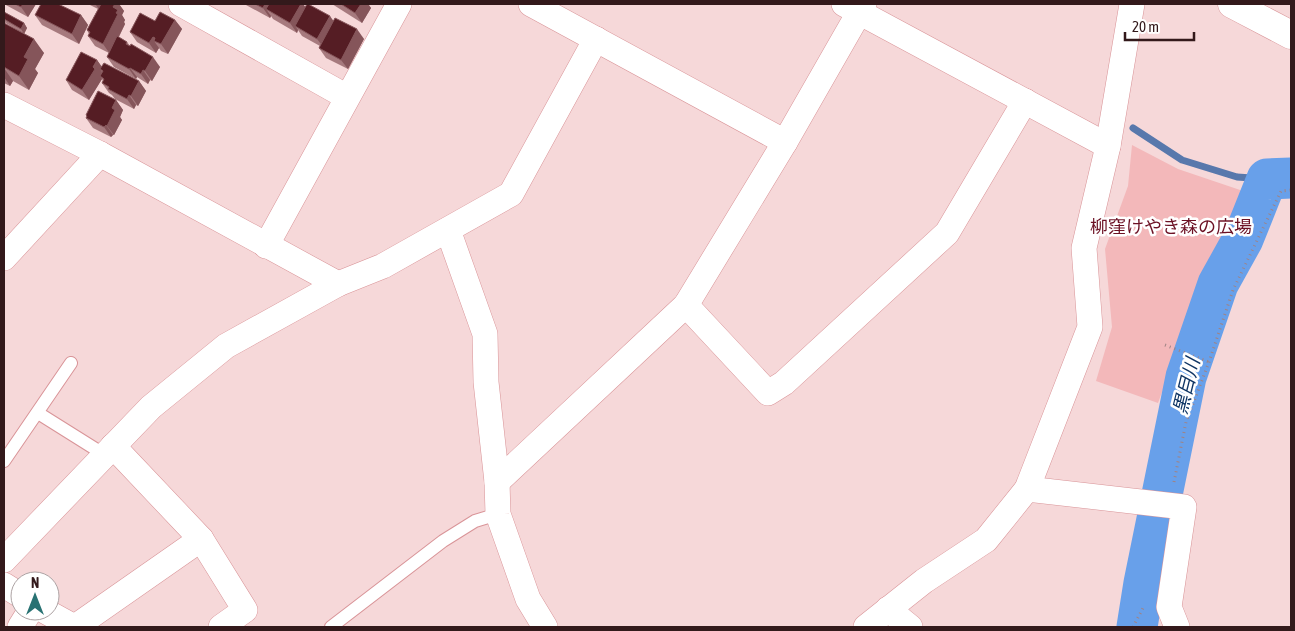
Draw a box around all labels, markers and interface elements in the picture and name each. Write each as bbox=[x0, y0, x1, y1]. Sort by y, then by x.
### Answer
scale bar bbox=[1125, 10, 1194, 42]
text: 20 m bbox=[1132, 18, 1159, 35]
park label: 柳窪けやき森の広場 bbox=[1090, 216, 1252, 237]
water label: 黒目川 bbox=[1168, 354, 1204, 416]
north arrow bbox=[10, 571, 60, 621]
text: N bbox=[31, 575, 39, 591]

